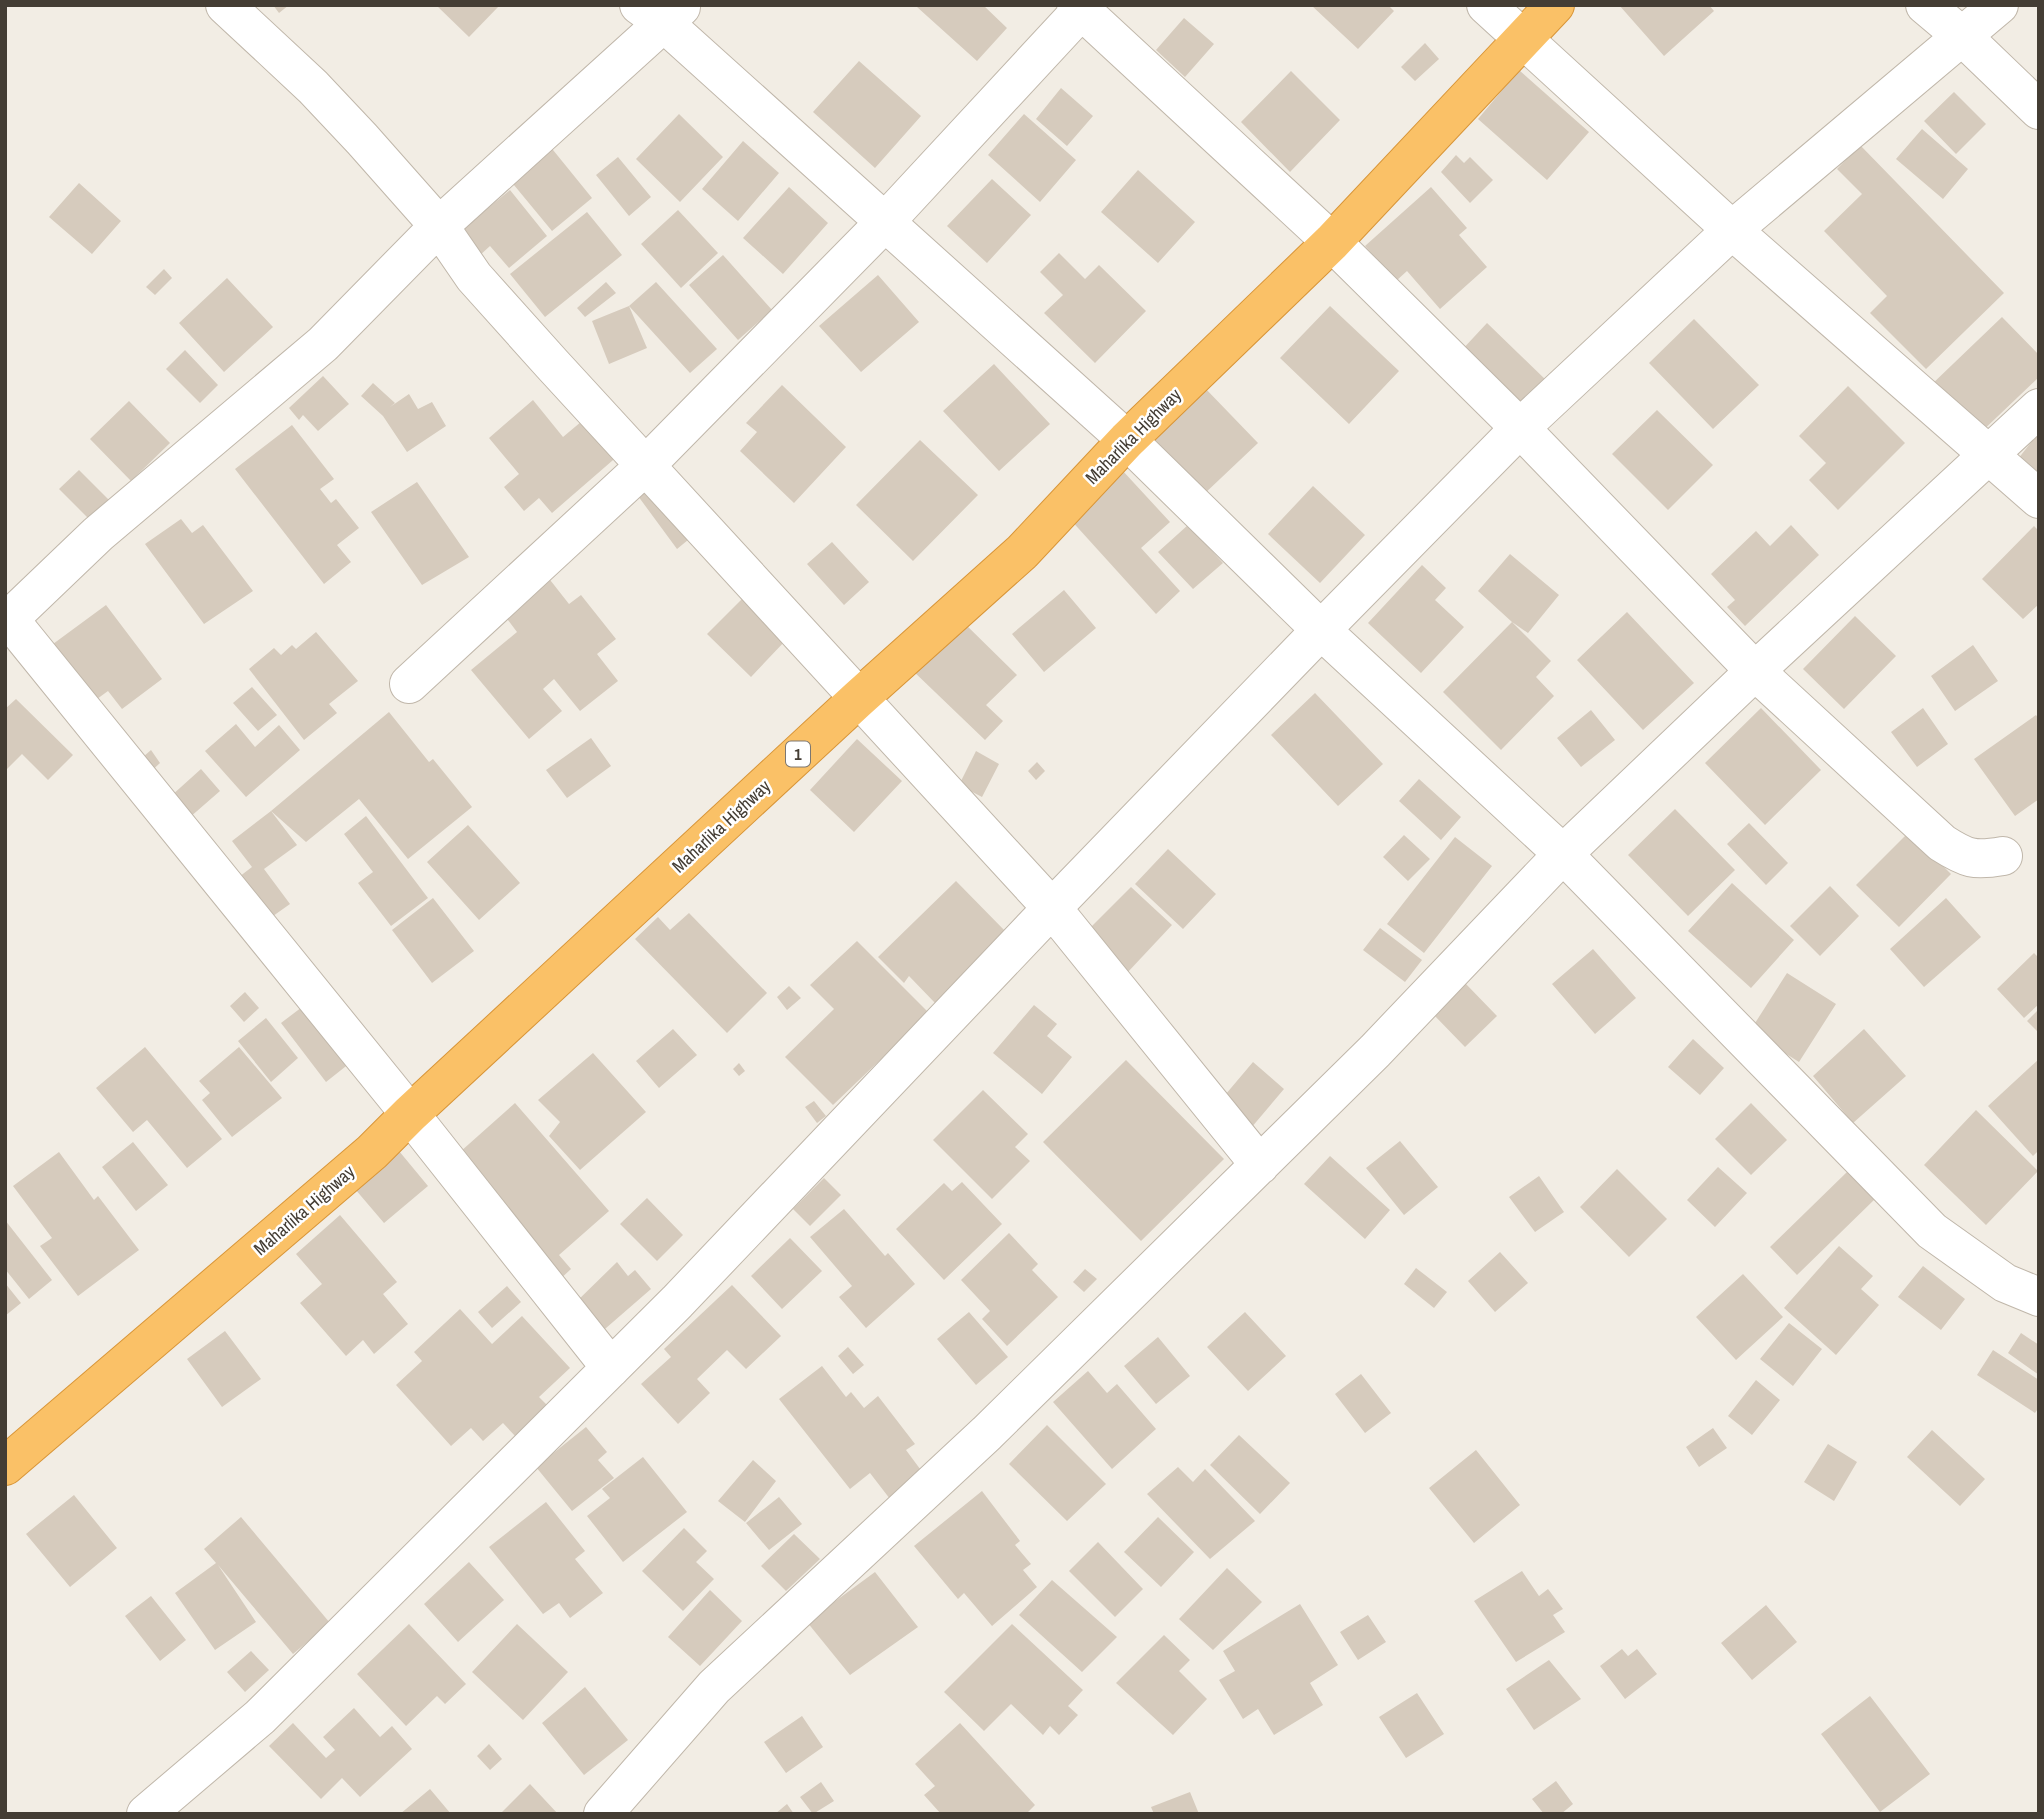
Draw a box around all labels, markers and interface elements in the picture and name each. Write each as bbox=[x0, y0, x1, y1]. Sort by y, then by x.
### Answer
street label: Maharlika Highway bbox=[1079, 382, 1187, 490]
road number: 1 bbox=[786, 741, 810, 766]
street label: Maharlika Highway bbox=[666, 773, 776, 878]
street label: Maharlika Highway bbox=[248, 1159, 360, 1261]

